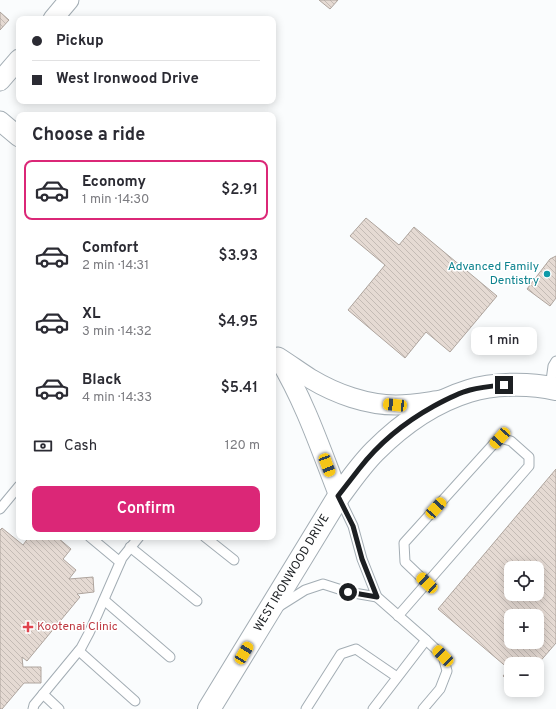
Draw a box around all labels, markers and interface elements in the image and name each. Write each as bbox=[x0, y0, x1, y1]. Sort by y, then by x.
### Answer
text: Pickup bbox=[56, 32, 104, 51]
text: West Ironwood Drive bbox=[56, 70, 199, 89]
text: Choose a ride bbox=[32, 124, 145, 147]
icon: car bbox=[34, 172, 70, 208]
text: Economy bbox=[82, 173, 146, 192]
text: $2.91 bbox=[221, 181, 258, 200]
text: 1 min · 14:30 bbox=[82, 192, 149, 208]
icon: car bbox=[34, 238, 70, 274]
text: Comfort bbox=[82, 239, 139, 258]
text: $3.93 bbox=[219, 247, 258, 266]
text: 2 min · 14:31 bbox=[82, 258, 149, 274]
place label: Advanced Family Dentistry bbox=[448, 259, 539, 289]
marker: Advanced Family Dentistry bbox=[542, 269, 552, 279]
icon: car bbox=[34, 304, 70, 340]
text: XL bbox=[82, 305, 100, 324]
text: $4.95 bbox=[218, 313, 258, 332]
text: 3 min · 14:32 bbox=[82, 324, 152, 340]
callout: 1 min bbox=[471, 327, 537, 355]
text: 1 min bbox=[489, 333, 519, 349]
icon: car bbox=[34, 370, 70, 406]
text: Black bbox=[82, 371, 122, 390]
route end bbox=[495, 376, 513, 394]
text: $5.41 bbox=[221, 379, 258, 398]
text: 4 min · 14:33 bbox=[82, 390, 152, 406]
car bbox=[382, 398, 408, 412]
car bbox=[488, 425, 512, 451]
icon: cash bbox=[32, 435, 54, 457]
text: Cash bbox=[64, 437, 97, 456]
text: 120 m bbox=[225, 438, 260, 454]
car bbox=[317, 452, 337, 478]
button: Confirm bbox=[32, 486, 260, 532]
car bbox=[424, 495, 448, 521]
street label: WEST IRONWOOD DRIVE bbox=[251, 511, 333, 635]
map controls bbox=[504, 561, 544, 697]
button: locate bbox=[504, 561, 544, 601]
car bbox=[414, 570, 440, 596]
route start bbox=[339, 583, 357, 601]
button: + bbox=[504, 609, 544, 649]
place label: Kootenai Clinic bbox=[37, 619, 118, 635]
marker: Kootenai Clinic bbox=[22, 621, 34, 633]
car bbox=[233, 640, 255, 666]
car bbox=[430, 643, 456, 669]
button: − bbox=[504, 657, 544, 697]

